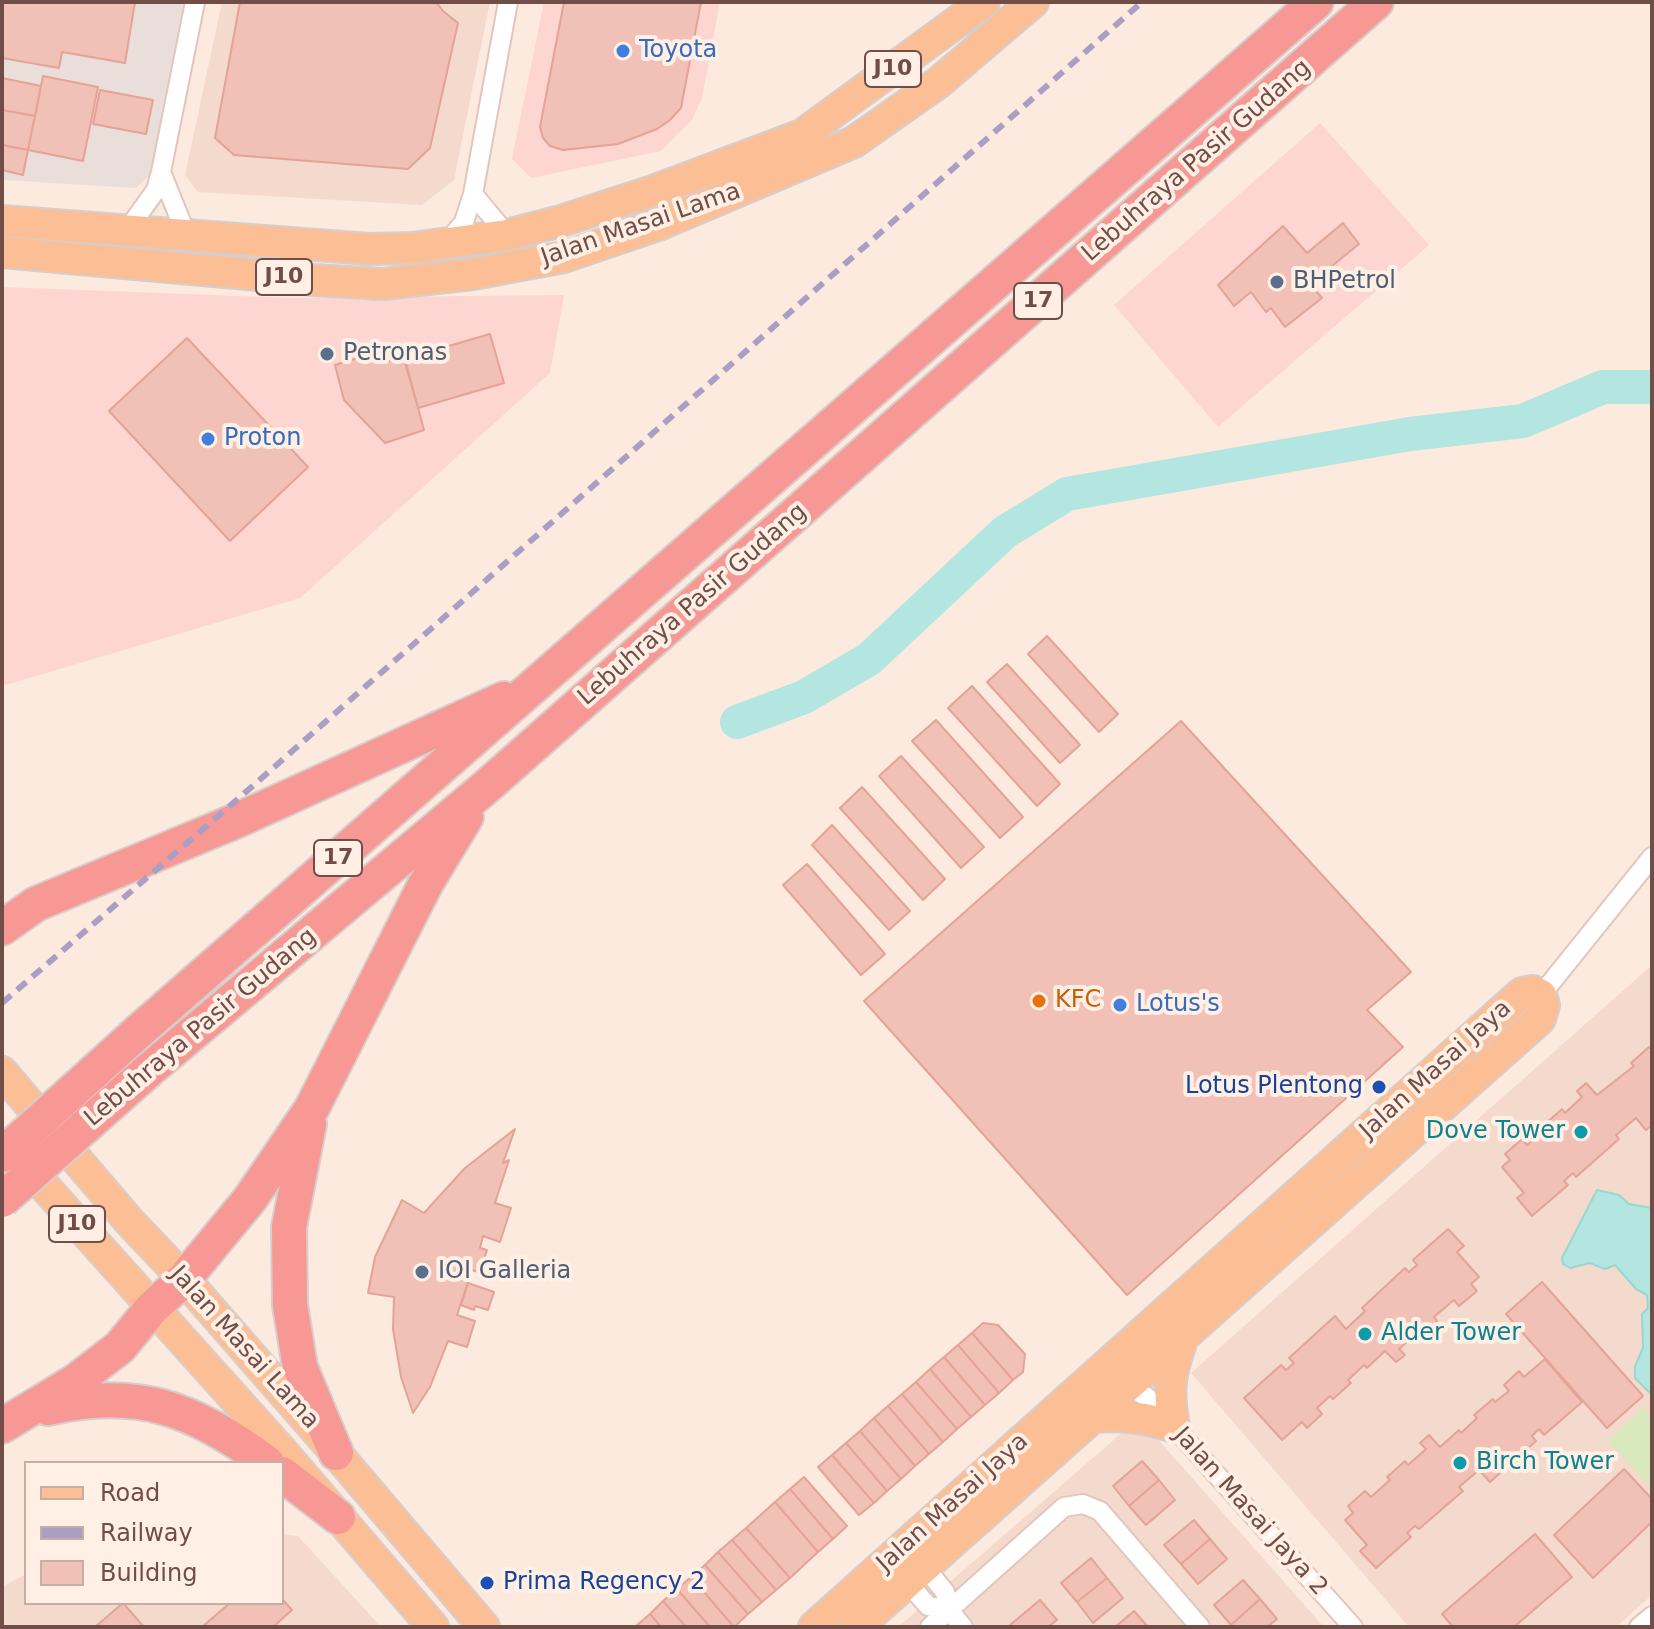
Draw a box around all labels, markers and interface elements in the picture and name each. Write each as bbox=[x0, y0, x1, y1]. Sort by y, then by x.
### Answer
place label: Toyota bbox=[639, 37, 717, 65]
marker: Toyota bbox=[614, 42, 632, 60]
road number: J10 bbox=[865, 51, 921, 87]
street label: Lebuhraya Pasir Gudang bbox=[1077, 54, 1317, 268]
street label: Jalan Masai Lama bbox=[537, 177, 745, 273]
road number: J10 bbox=[256, 259, 312, 295]
place label: BHPetrol bbox=[1293, 268, 1396, 296]
marker: BHPetrol bbox=[1268, 273, 1286, 291]
road number: 17 bbox=[1014, 283, 1062, 319]
place label: Petronas bbox=[343, 340, 447, 368]
marker: Petronas bbox=[318, 345, 336, 363]
place label: Proton bbox=[224, 425, 301, 453]
marker: Proton bbox=[199, 430, 217, 448]
street label: Lebuhraya Pasir Gudang bbox=[573, 498, 813, 712]
road number: 17 bbox=[314, 840, 362, 876]
street label: Lebuhraya Pasir Gudang bbox=[79, 923, 323, 1133]
place label: KFC bbox=[1055, 987, 1101, 1015]
place label: Lotus's bbox=[1136, 991, 1220, 1019]
marker: KFC bbox=[1030, 992, 1048, 1010]
street label: Jalan Masai Jaya bbox=[1354, 995, 1518, 1145]
marker: Lotus's bbox=[1111, 996, 1129, 1014]
place label: Lotus Plentong bbox=[1185, 1073, 1363, 1101]
marker: Lotus Plentong bbox=[1370, 1078, 1388, 1096]
place label: Dove Tower bbox=[1426, 1118, 1565, 1146]
marker: Dove Tower bbox=[1572, 1123, 1590, 1141]
road number: J10 bbox=[49, 1206, 105, 1242]
place label: IOI Galleria bbox=[438, 1258, 571, 1286]
street label: Jalan Masai Lama bbox=[163, 1261, 325, 1435]
marker: IOI Galleria bbox=[413, 1263, 431, 1281]
place label: Alder Tower bbox=[1381, 1320, 1521, 1348]
marker: Alder Tower bbox=[1356, 1325, 1374, 1343]
street label: Jalan Masai Jaya 2 bbox=[1167, 1422, 1333, 1602]
street label: Jalan Masai Jaya bbox=[871, 1428, 1035, 1578]
place label: Birch Tower bbox=[1476, 1449, 1614, 1477]
marker: Birch Tower bbox=[1451, 1454, 1469, 1472]
legend bbox=[24, 1461, 284, 1605]
text: Road bbox=[100, 1479, 160, 1507]
text: Railway bbox=[100, 1519, 193, 1547]
text: Building bbox=[100, 1559, 197, 1587]
place label: Prima Regency 2 bbox=[503, 1569, 705, 1597]
marker: Prima Regency 2 bbox=[478, 1574, 496, 1592]

